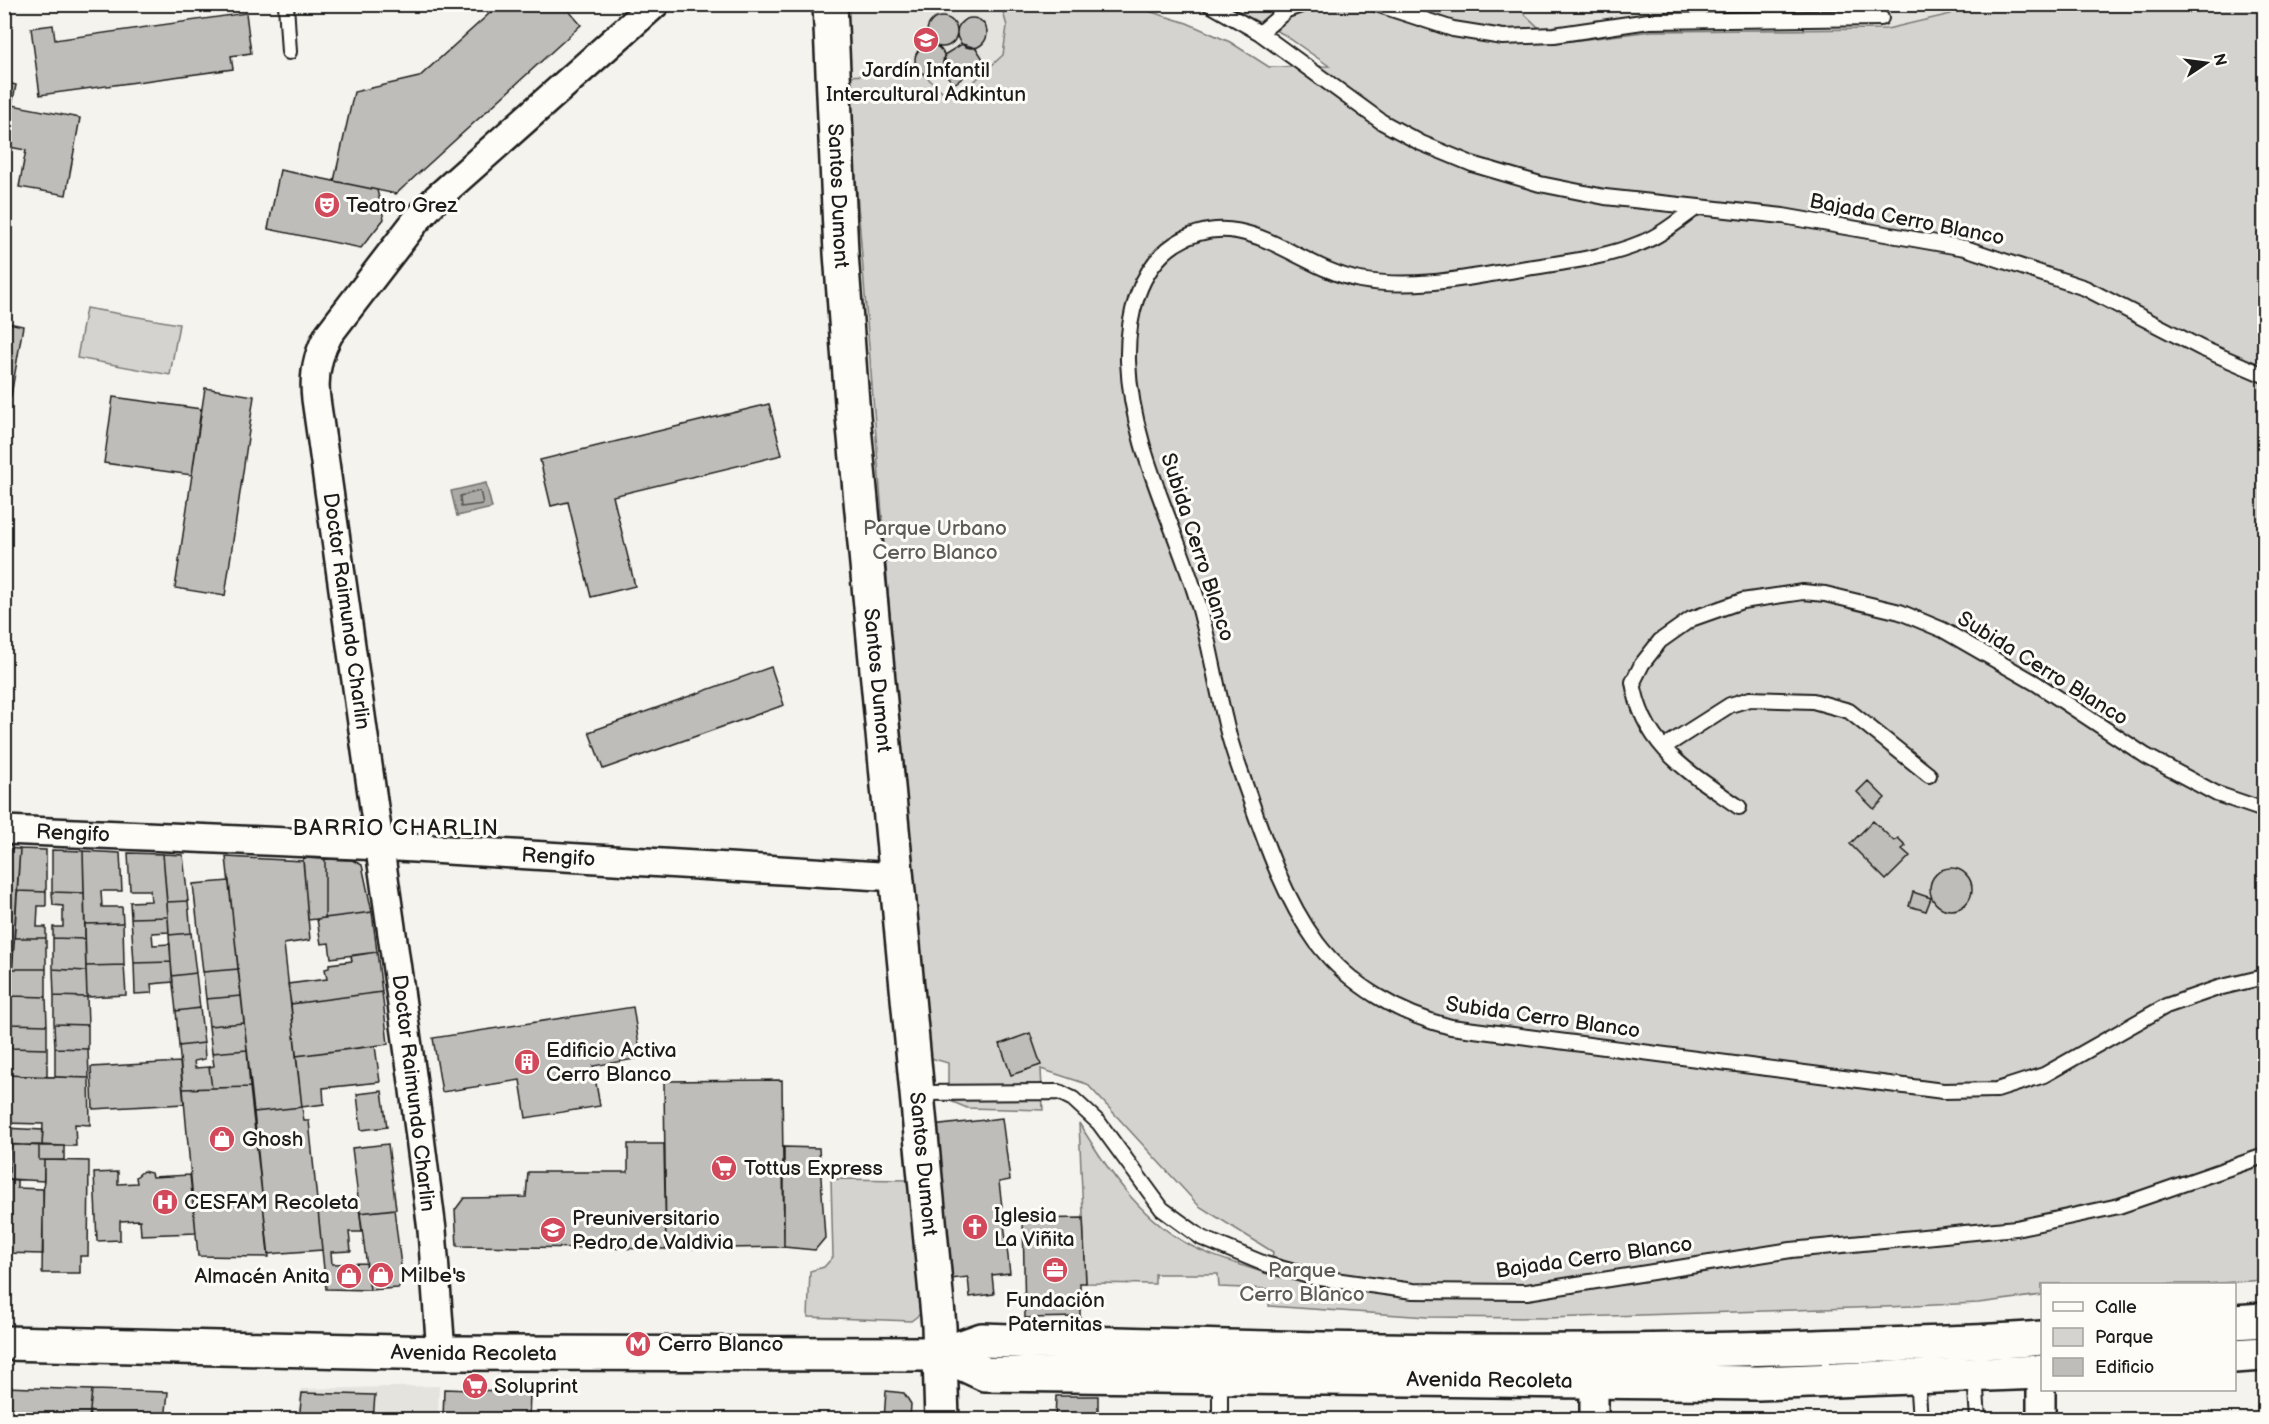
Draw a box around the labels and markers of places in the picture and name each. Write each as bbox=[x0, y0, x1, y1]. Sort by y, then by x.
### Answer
school or university icon: Jardín Infantil Intercultural Adkintun bbox=[911, 25, 941, 55]
place label: Jardín Infantil Intercultural Adkintun bbox=[826, 58, 1026, 107]
theatre icon: Teatro Grez bbox=[312, 190, 342, 220]
place label: Teatro Grez bbox=[346, 193, 458, 218]
place label: Edificio Activa Cerro Blanco bbox=[546, 1038, 677, 1087]
building icon: Edificio Activa Cerro Blanco bbox=[512, 1047, 542, 1077]
shop icon: Ghosh bbox=[207, 1124, 237, 1154]
place label: Ghosh bbox=[242, 1127, 303, 1152]
supermarket icon: Tottus Express bbox=[709, 1153, 739, 1183]
place label: Tottus Express bbox=[744, 1156, 883, 1181]
hospital icon: CESFAM Recoleta bbox=[150, 1187, 180, 1217]
place label: CESFAM Recoleta bbox=[184, 1190, 359, 1215]
place label: Iglesia La Viñita bbox=[994, 1203, 1075, 1252]
place label: Preuniversitario Pedro de Valdivia bbox=[572, 1206, 734, 1255]
church icon: Iglesia La Viñita bbox=[960, 1212, 990, 1242]
school or university icon: Preuniversitario Pedro de Valdivia bbox=[538, 1215, 568, 1245]
office icon: Fundación Paternitas bbox=[1040, 1255, 1070, 1285]
shop icon: Milbe's bbox=[366, 1260, 396, 1290]
shop icon: Almacén Anita bbox=[334, 1261, 364, 1291]
place label: Milbe's bbox=[400, 1263, 466, 1288]
place label: Almacén Anita bbox=[195, 1264, 330, 1289]
place label: Fundación Paternitas bbox=[1005, 1288, 1105, 1337]
metro station icon: Cerro Blanco bbox=[623, 1329, 653, 1359]
place label: Cerro Blanco bbox=[658, 1332, 784, 1357]
supermarket icon: Soluprint bbox=[460, 1371, 490, 1401]
place label: Soluprint bbox=[494, 1374, 579, 1399]

